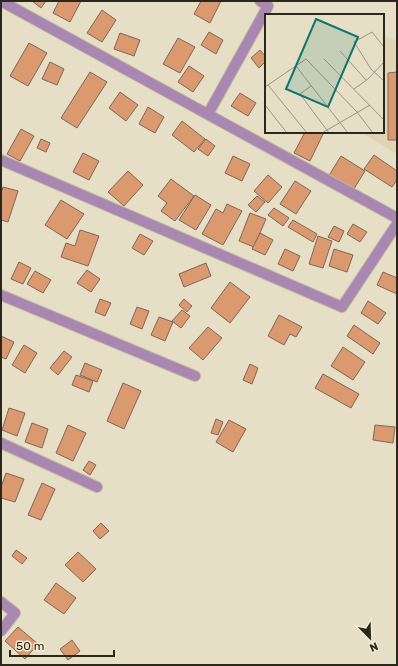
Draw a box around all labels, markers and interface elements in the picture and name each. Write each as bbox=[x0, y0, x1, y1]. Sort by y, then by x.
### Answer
inset map bbox=[265, 14, 384, 133]
north arrow bbox=[350, 618, 390, 658]
scale bar bbox=[10, 632, 114, 658]
text: 50 m bbox=[16, 639, 44, 653]
text: N bbox=[367, 639, 380, 654]

